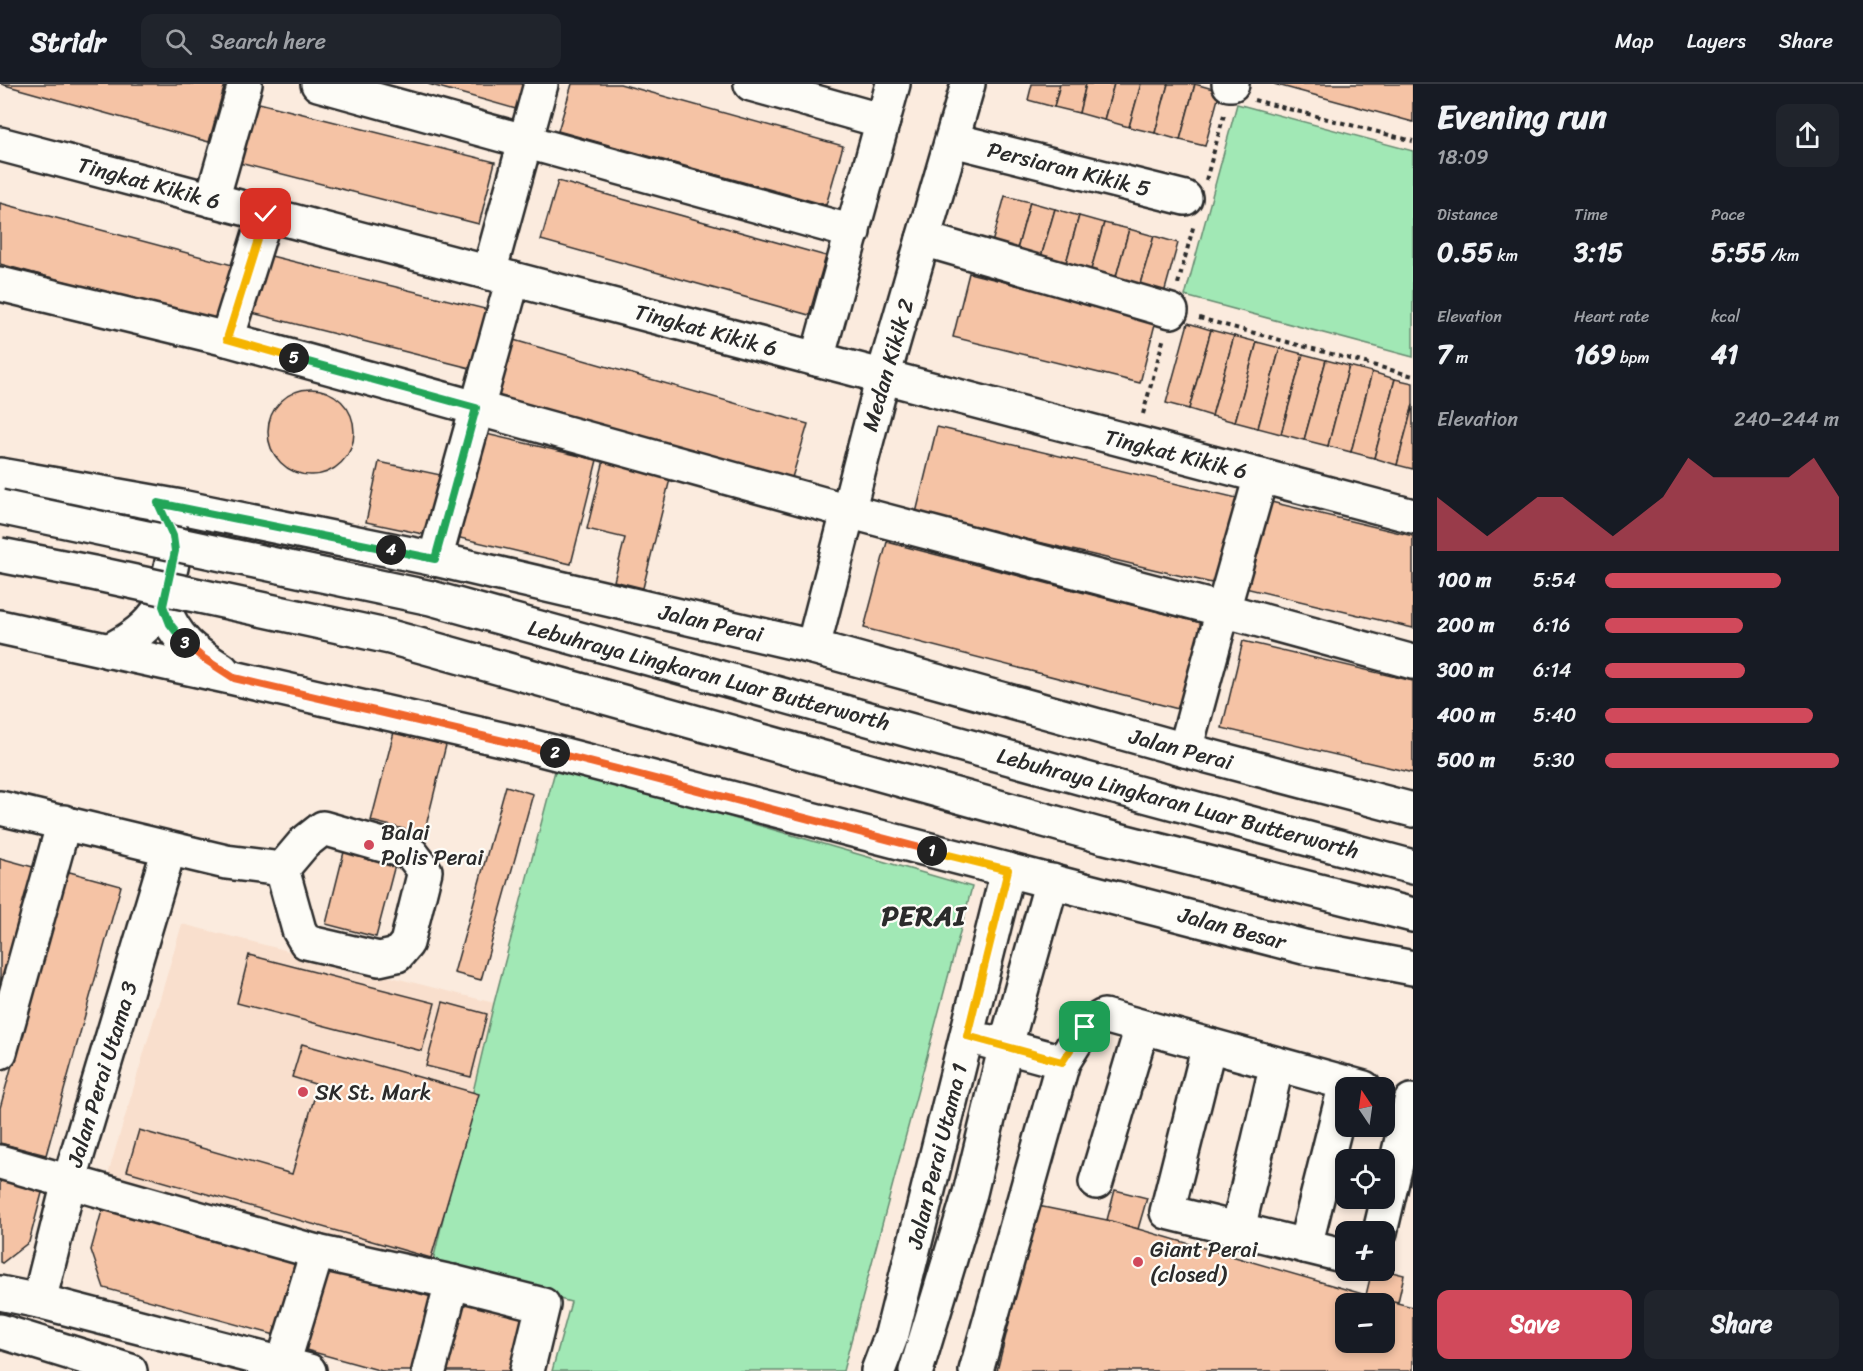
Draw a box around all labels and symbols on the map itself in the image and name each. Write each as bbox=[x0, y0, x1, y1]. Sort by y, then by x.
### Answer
street label: Persiaran Kikik 5 bbox=[983, 130, 1155, 208]
street label: Tingkat Kikik 6 bbox=[73, 145, 225, 221]
pin bbox=[240, 188, 291, 239]
street label: Tingkat Kikik 6 bbox=[630, 292, 782, 368]
street label: Medan Kikik 2 bbox=[850, 294, 926, 436]
pin: 5 bbox=[279, 343, 309, 373]
street label: Tingkat Kikik 6 bbox=[1100, 417, 1252, 491]
pin: 4 bbox=[376, 535, 406, 565]
street label: Jalan Perai bbox=[654, 592, 768, 654]
street label: Lebuhraya Lingkaran Luar Butterworth bbox=[524, 608, 894, 742]
pin: 3 bbox=[170, 628, 200, 658]
street label: Jalan Perai bbox=[1124, 716, 1238, 782]
street label: Lebuhraya Lingkaran Luar Butterworth bbox=[993, 736, 1363, 870]
pin: 2 bbox=[540, 738, 570, 768]
place label: Balai Polis Perai bbox=[381, 813, 484, 877]
pin: 1 bbox=[917, 836, 947, 866]
marker: Balai Polis Perai bbox=[362, 838, 376, 852]
district label: PERAI bbox=[881, 891, 967, 940]
street label: Jalan Besar bbox=[1173, 895, 1292, 962]
street label: Jalan Perai Utama 3 bbox=[55, 976, 149, 1173]
pin bbox=[1059, 1001, 1110, 1052]
street label: Jalan Perai Utama 1 bbox=[895, 1059, 979, 1254]
place label: SK St. Mark bbox=[315, 1073, 431, 1112]
north arrow bbox=[1335, 1077, 1395, 1137]
marker: SK St. Mark bbox=[296, 1085, 310, 1099]
place label: Giant Perai (closed) bbox=[1150, 1230, 1259, 1294]
marker: Giant Perai (closed) bbox=[1131, 1255, 1145, 1269]

